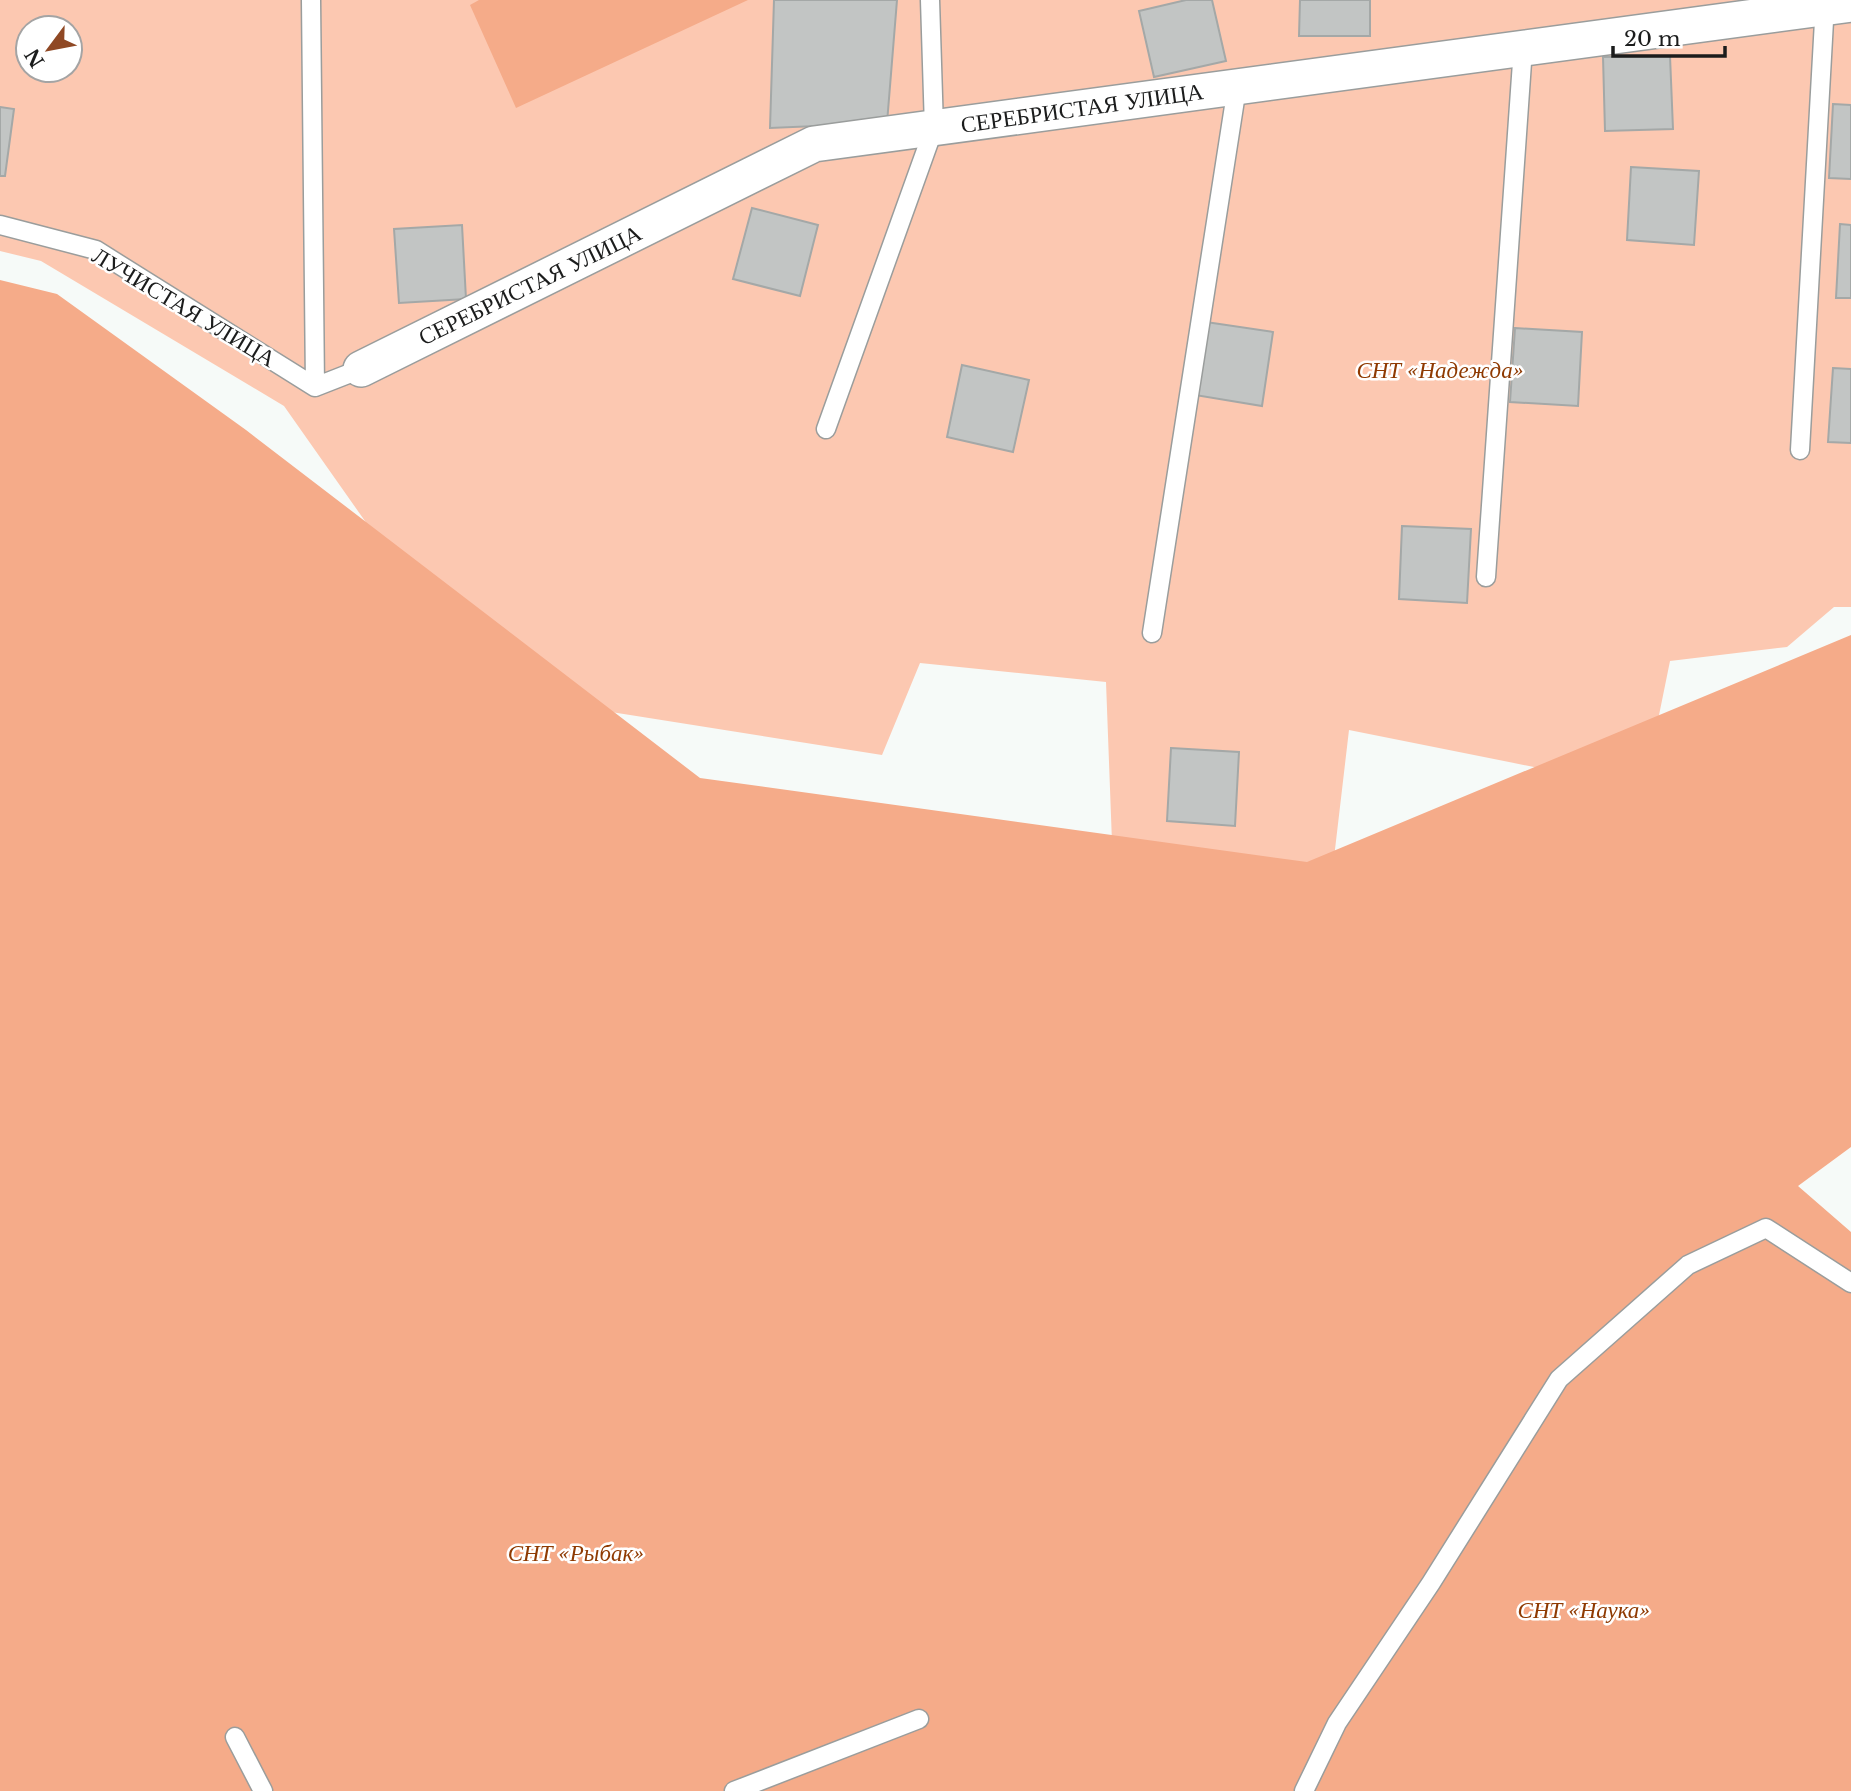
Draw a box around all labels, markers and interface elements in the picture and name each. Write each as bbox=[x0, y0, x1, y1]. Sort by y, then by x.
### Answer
north arrow bbox=[14, 14, 84, 84]
scale bar bbox=[1613, 14, 1725, 58]
text: 20 m bbox=[1624, 26, 1681, 52]
text: N bbox=[20, 44, 49, 71]
street label: СЕРЕБРИСТАЯ УЛИЦА bbox=[959, 77, 1206, 139]
street label: СЕРЕБРИСТАЯ УЛИЦА bbox=[414, 219, 646, 351]
street label: ЛУЧИСТАЯ УЛИЦА bbox=[87, 241, 281, 373]
park label: СНТ «Надежда» bbox=[1356, 356, 1524, 384]
park label: СНТ «Рыбак» bbox=[508, 1539, 644, 1567]
park label: СНТ «Наука» bbox=[1518, 1596, 1650, 1624]

